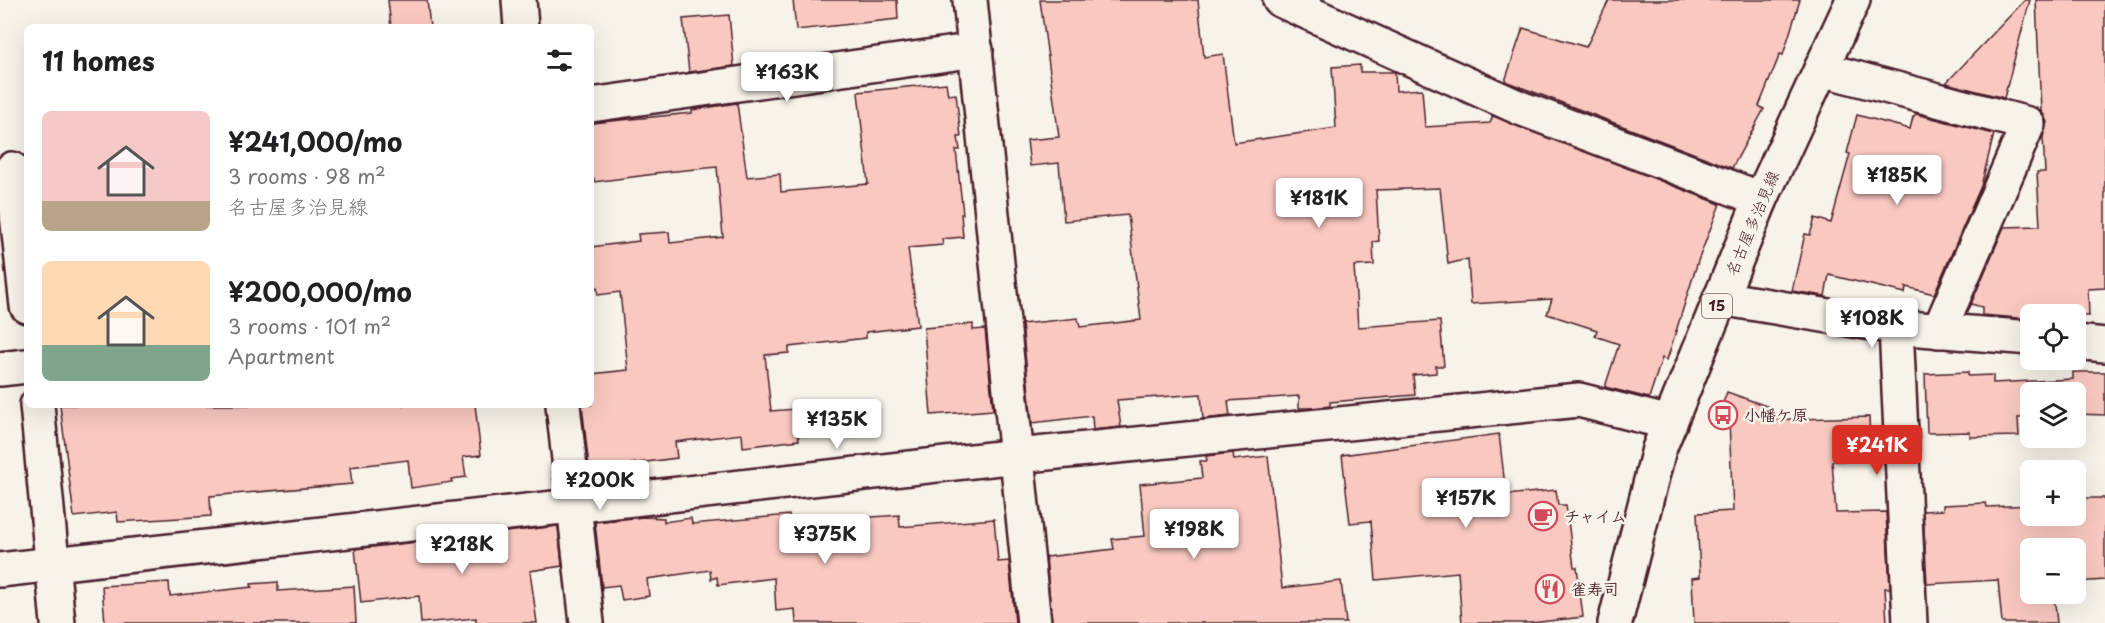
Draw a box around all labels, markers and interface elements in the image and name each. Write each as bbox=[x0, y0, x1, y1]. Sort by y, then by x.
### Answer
text: 11 homes bbox=[42, 41, 155, 80]
icon: filters bbox=[543, 44, 576, 77]
pin: ¥163K bbox=[745, 52, 829, 103]
text: ¥163K bbox=[755, 56, 819, 86]
text: ¥241,000/mo bbox=[228, 122, 402, 161]
icon: home bbox=[90, 135, 162, 207]
pin: ¥185K bbox=[1855, 155, 1939, 206]
text: ¥185K bbox=[1866, 159, 1928, 189]
text: 3 rooms · 98 m² bbox=[228, 161, 386, 191]
street label: 名古屋多治見線 bbox=[1718, 166, 1784, 279]
pin: ¥181K bbox=[1277, 178, 1361, 229]
text: ¥181K bbox=[1290, 182, 1348, 212]
text: 名古屋多治見線 bbox=[228, 191, 368, 221]
text: ¥200,000/mo bbox=[228, 272, 412, 311]
icon: home bbox=[90, 285, 162, 357]
road number: 15 bbox=[1702, 294, 1732, 318]
pin: ¥108K bbox=[1830, 298, 1914, 349]
text: ¥108K bbox=[1840, 302, 1904, 332]
map controls bbox=[2020, 304, 2086, 604]
button: locate bbox=[2020, 304, 2086, 370]
text: 3 rooms · 101 m² bbox=[228, 311, 391, 341]
text: Apartment bbox=[228, 341, 335, 371]
button: layers bbox=[2020, 382, 2086, 448]
pin: ¥135K bbox=[795, 399, 879, 450]
bus stop icon: 小幡ケ原 bbox=[1707, 399, 1739, 431]
place label: 小幡ケ原 bbox=[1744, 402, 1808, 426]
text: ¥135K bbox=[806, 403, 868, 433]
pin: ¥241K bbox=[1835, 425, 1919, 476]
text: ¥241K bbox=[1846, 429, 1908, 459]
pin: ¥200K bbox=[558, 460, 642, 511]
button: + bbox=[2020, 460, 2086, 526]
text: ¥200K bbox=[565, 464, 635, 494]
pin: ¥157K bbox=[1424, 478, 1508, 529]
text: ¥157K bbox=[1436, 482, 1496, 512]
cafe icon: チャイム bbox=[1527, 500, 1559, 532]
place label: チャイム bbox=[1564, 503, 1627, 527]
pin: ¥198K bbox=[1152, 509, 1236, 560]
text: ¥198K bbox=[1164, 513, 1224, 543]
pin: ¥375K bbox=[783, 514, 867, 565]
text: ¥375K bbox=[793, 518, 857, 548]
pin: ¥218K bbox=[420, 524, 504, 575]
text: ¥218K bbox=[430, 528, 494, 558]
button: − bbox=[2020, 538, 2086, 604]
restaurant icon: 雀寿司 bbox=[1534, 573, 1566, 605]
place label: 雀寿司 bbox=[1571, 576, 1619, 600]

